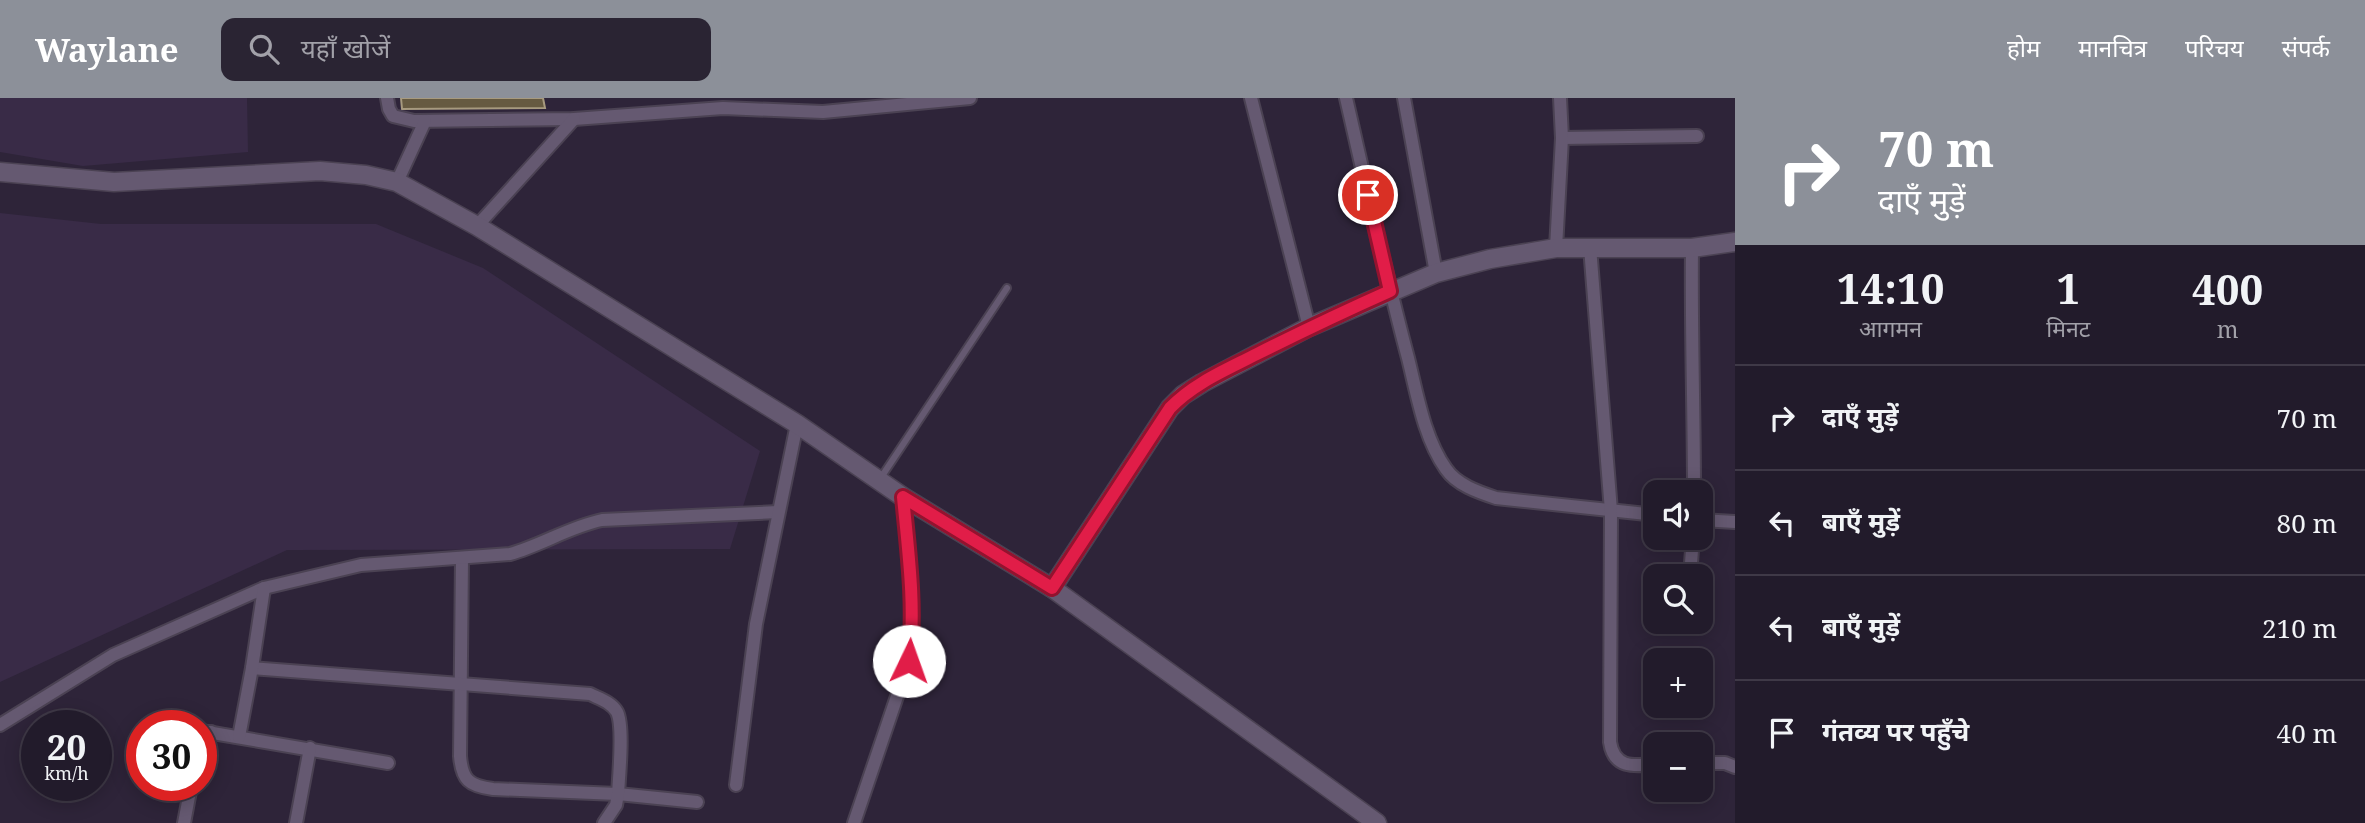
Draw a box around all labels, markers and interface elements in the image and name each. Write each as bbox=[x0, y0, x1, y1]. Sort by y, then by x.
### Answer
search box bbox=[221, 18, 711, 81]
text: Waylane bbox=[35, 27, 179, 72]
icon: search bbox=[245, 30, 283, 68]
text: यहाँ खोजें bbox=[301, 30, 390, 66]
text: होम bbox=[2007, 31, 2040, 64]
text: मानचित्र bbox=[2078, 31, 2147, 64]
text: परिचय bbox=[2185, 31, 2244, 64]
text: संपर्क bbox=[2282, 31, 2330, 64]
text: 70 m bbox=[1878, 115, 1994, 181]
icon: right bbox=[1763, 126, 1854, 217]
pin bbox=[1338, 165, 1398, 225]
icon: arrive bbox=[1349, 176, 1387, 214]
text: दाएँ मुड़ें bbox=[1878, 178, 1966, 221]
text: 14:10 bbox=[1837, 259, 1944, 316]
text: 1 bbox=[2056, 259, 2080, 316]
text: 400 bbox=[2192, 260, 2263, 317]
text: आगमन bbox=[1859, 312, 1922, 344]
text: मिनट bbox=[2046, 312, 2090, 344]
text: m bbox=[2217, 313, 2239, 345]
text: दाएँ मुड़ें bbox=[1822, 398, 1899, 434]
icon: right bbox=[1763, 399, 1801, 437]
text: 70 m bbox=[2277, 400, 2337, 436]
map controls bbox=[1643, 480, 1713, 802]
button: sound bbox=[1643, 480, 1713, 550]
text: बाएँ मुड़ें bbox=[1822, 503, 1900, 539]
icon: left bbox=[1763, 504, 1801, 542]
text: 80 m bbox=[2277, 505, 2337, 541]
button: search bbox=[1643, 564, 1713, 634]
text: बाएँ मुड़ें bbox=[1822, 608, 1900, 644]
icon: left bbox=[1763, 609, 1801, 647]
text: 210 m bbox=[2262, 610, 2337, 646]
position arrow bbox=[872, 624, 946, 698]
button: + bbox=[1643, 648, 1713, 718]
speed limit sign: 30 bbox=[126, 710, 217, 801]
text: गंतव्य पर पहुँचे bbox=[1822, 713, 1969, 749]
icon: arrive bbox=[1763, 714, 1801, 752]
text: 40 m bbox=[2277, 715, 2337, 751]
text: 20 bbox=[47, 723, 86, 770]
button: − bbox=[1643, 732, 1713, 802]
text: km/h bbox=[44, 761, 89, 785]

